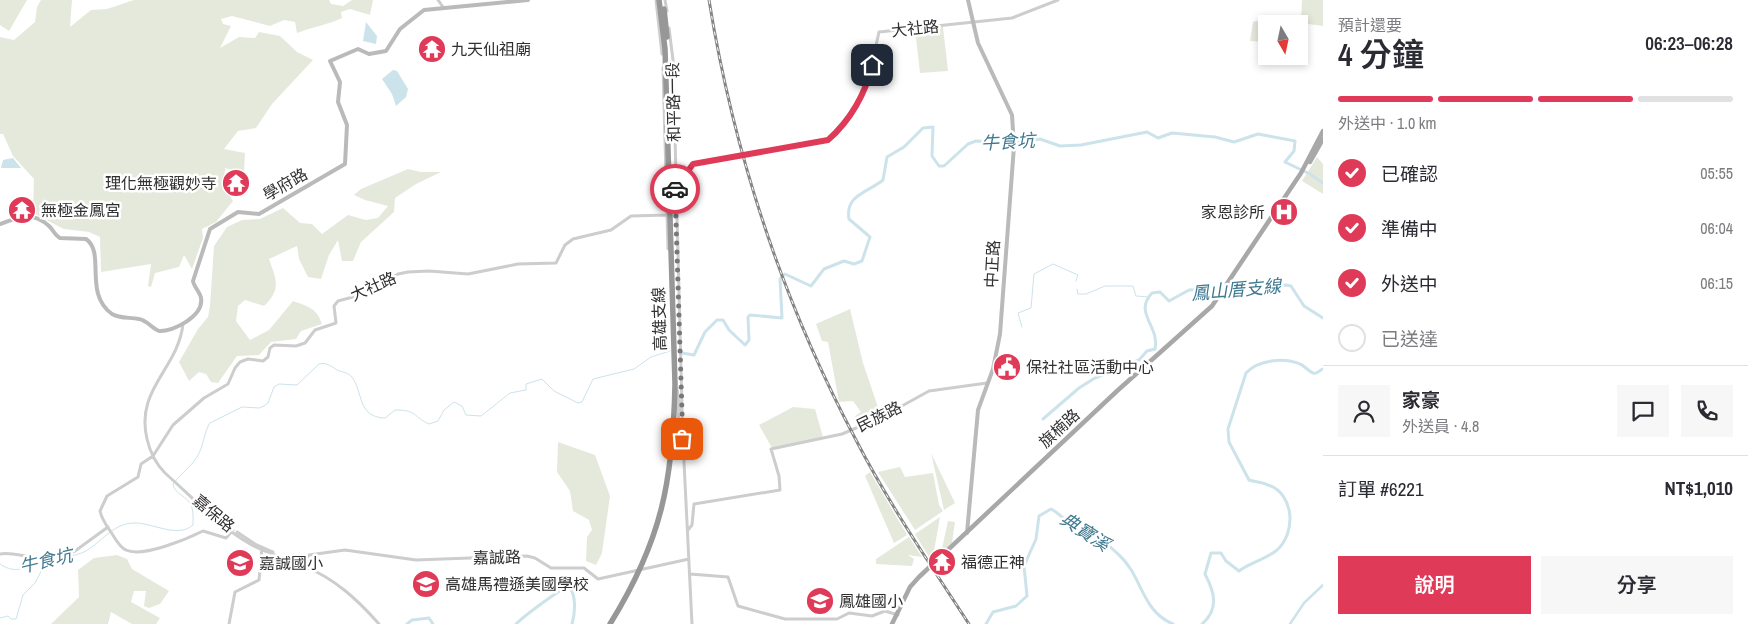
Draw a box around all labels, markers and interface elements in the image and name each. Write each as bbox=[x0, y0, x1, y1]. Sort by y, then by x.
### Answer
text: 預計還要 bbox=[1338, 14, 1402, 36]
street label: 大社路 bbox=[890, 15, 940, 41]
north arrow bbox=[1258, 15, 1308, 65]
map controls bbox=[1258, 15, 1308, 65]
text: 06:23–06:28 bbox=[1645, 30, 1733, 56]
text: 4 分鐘 bbox=[1338, 33, 1424, 76]
temple icon: 九天仙祖廟 bbox=[417, 34, 447, 64]
place label: 九天仙祖廟 bbox=[451, 38, 531, 60]
pin bbox=[851, 44, 893, 86]
icon: home bbox=[858, 51, 886, 79]
street label: 和平路一段 bbox=[661, 62, 685, 142]
text: 外送中 · 1.0 km bbox=[1338, 112, 1436, 134]
water label: 牛食坑 bbox=[980, 127, 1039, 155]
icon: check bbox=[1338, 159, 1366, 187]
text: 已確認 bbox=[1381, 161, 1438, 187]
street label: 學府路 bbox=[259, 162, 311, 206]
text: 05:55 bbox=[1700, 162, 1733, 184]
courier bbox=[650, 164, 700, 214]
temple icon: 理化無極觀妙寺 bbox=[221, 168, 251, 198]
place label: 理化無極觀妙寺 bbox=[105, 172, 217, 194]
icon: car bbox=[661, 175, 689, 203]
temple icon: 無極金鳳宮 bbox=[7, 195, 37, 225]
hospital icon: 家恩診所 bbox=[1269, 197, 1299, 227]
place label: 無極金鳳宮 bbox=[41, 199, 121, 221]
place label: 家恩診所 bbox=[1201, 201, 1265, 223]
icon: check bbox=[1338, 214, 1366, 242]
text: 準備中 bbox=[1381, 216, 1438, 242]
text: 06:04 bbox=[1700, 217, 1733, 239]
street label: 中正路 bbox=[980, 239, 1004, 289]
street label: 大社路 bbox=[347, 266, 399, 306]
icon: check bbox=[1338, 269, 1366, 297]
text: 外送中 bbox=[1381, 271, 1438, 297]
text: 06:15 bbox=[1700, 272, 1733, 294]
water label: 鳳山厝支線 bbox=[1190, 273, 1284, 306]
street label: 高雄支線 bbox=[647, 287, 671, 351]
text: 已送達 bbox=[1381, 326, 1438, 352]
public building icon: 保社社區活動中心 bbox=[992, 352, 1022, 382]
place label: 保社社區活動中心 bbox=[1026, 356, 1154, 378]
button: person bbox=[1338, 385, 1390, 437]
button: chat bbox=[1617, 385, 1669, 437]
button: phone bbox=[1681, 385, 1733, 437]
text: 家豪 bbox=[1402, 387, 1440, 413]
street label: 民族路 bbox=[853, 396, 905, 436]
street label: 旗楠路 bbox=[1034, 404, 1084, 452]
text: 外送員 · 4.8 bbox=[1402, 415, 1479, 437]
pin bbox=[661, 418, 703, 460]
icon: bag bbox=[668, 425, 696, 453]
text: NT$1,010 bbox=[1665, 475, 1733, 501]
text: 訂單 #6221 bbox=[1338, 476, 1424, 502]
street label: 嘉保路 bbox=[189, 489, 239, 537]
water label: 典寶溪 bbox=[1056, 506, 1117, 558]
water label: 牛食坑 bbox=[17, 542, 78, 579]
street label: 嘉誠路 bbox=[473, 546, 521, 568]
temple icon: 福德正神 bbox=[927, 547, 957, 577]
school or university icon: 嘉誠國小 bbox=[225, 548, 255, 578]
place label: 福德正神 bbox=[961, 551, 1025, 573]
place label: 嘉誠國小 bbox=[259, 552, 323, 574]
button: 說明 bbox=[1338, 556, 1531, 614]
button: 分享 bbox=[1541, 556, 1733, 614]
school or university icon: 高雄馬禮遜美國學校 bbox=[411, 569, 441, 599]
place label: 高雄馬禮遜美國學校 bbox=[445, 573, 589, 595]
school or university icon: 鳳雄國小 bbox=[805, 586, 835, 616]
place label: 鳳雄國小 bbox=[839, 590, 903, 612]

